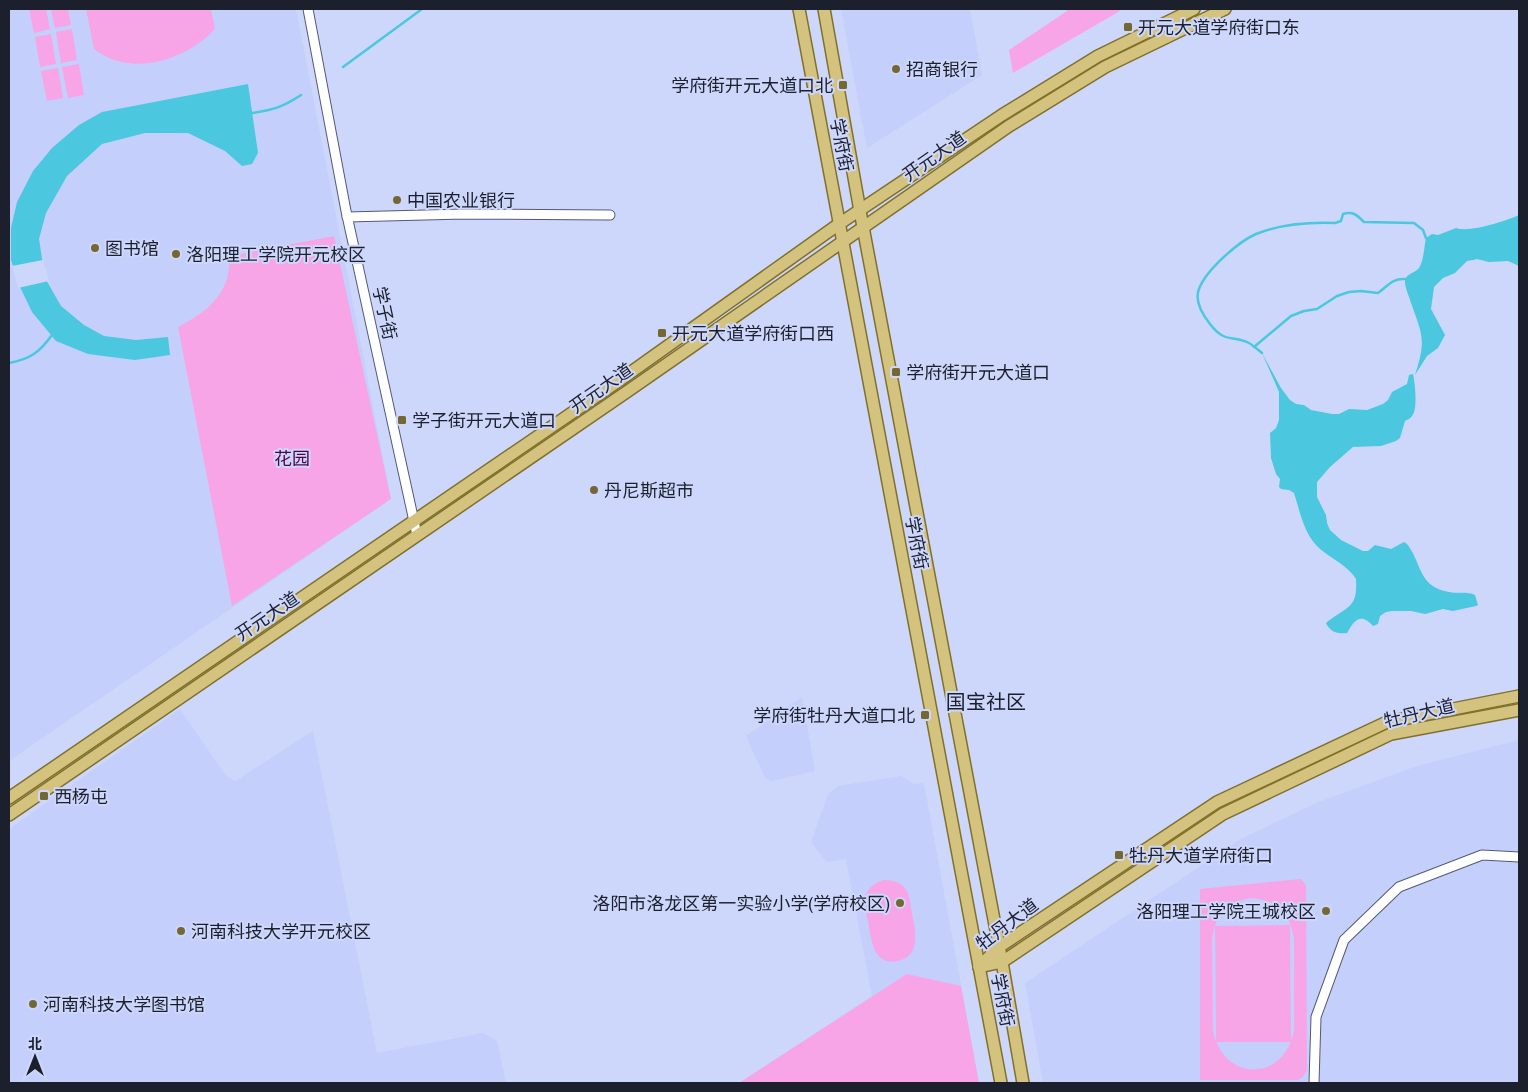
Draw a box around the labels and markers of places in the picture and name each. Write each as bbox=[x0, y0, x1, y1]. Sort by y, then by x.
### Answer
place label: 开元大道学府街口东 bbox=[1138, 15, 1300, 40]
marker: 开元大道学府街口东 bbox=[1122, 21, 1134, 33]
place label: 招商银行 bbox=[906, 57, 978, 82]
marker: 招商银行 bbox=[890, 63, 902, 75]
place label: 学府街开元大道口北 bbox=[671, 73, 833, 98]
marker: 学府街开元大道口北 bbox=[837, 79, 849, 91]
place label: 中国农业银行 bbox=[407, 188, 515, 213]
marker: 中国农业银行 bbox=[391, 194, 403, 206]
place label: 图书馆 bbox=[105, 236, 159, 261]
marker: 图书馆 bbox=[89, 242, 101, 254]
place label: 洛阳理工学院开元校区 bbox=[186, 242, 366, 267]
marker: 洛阳理工学院开元校区 bbox=[170, 248, 182, 260]
place label: 开元大道学府街口西 bbox=[672, 321, 834, 346]
marker: 开元大道学府街口西 bbox=[656, 327, 668, 339]
place label: 学府街开元大道口 bbox=[906, 360, 1050, 385]
marker: 学府街开元大道口 bbox=[890, 366, 902, 378]
place label: 学子街开元大道口 bbox=[412, 408, 556, 433]
marker: 学子街开元大道口 bbox=[396, 414, 408, 426]
place label: 丹尼斯超市 bbox=[604, 478, 694, 503]
marker: 丹尼斯超市 bbox=[588, 484, 600, 496]
place label: 学府街牡丹大道口北 bbox=[753, 703, 915, 728]
marker: 学府街牡丹大道口北 bbox=[919, 709, 931, 721]
place label: 西杨屯 bbox=[54, 784, 108, 809]
marker: 西杨屯 bbox=[38, 790, 50, 802]
place label: 牡丹大道学府街口 bbox=[1129, 843, 1273, 868]
marker: 牡丹大道学府街口 bbox=[1113, 849, 1125, 861]
place label: 洛阳市洛龙区第一实验小学(学府校区) bbox=[592, 891, 890, 916]
marker: 洛阳市洛龙区第一实验小学(学府校区) bbox=[894, 897, 906, 909]
place label: 洛阳理工学院王城校区 bbox=[1136, 899, 1316, 924]
marker: 洛阳理工学院王城校区 bbox=[1320, 905, 1332, 917]
place label: 河南科技大学开元校区 bbox=[191, 919, 371, 944]
marker: 河南科技大学开元校区 bbox=[175, 925, 187, 937]
place label: 河南科技大学图书馆 bbox=[43, 992, 205, 1017]
marker: 河南科技大学图书馆 bbox=[27, 998, 39, 1010]

